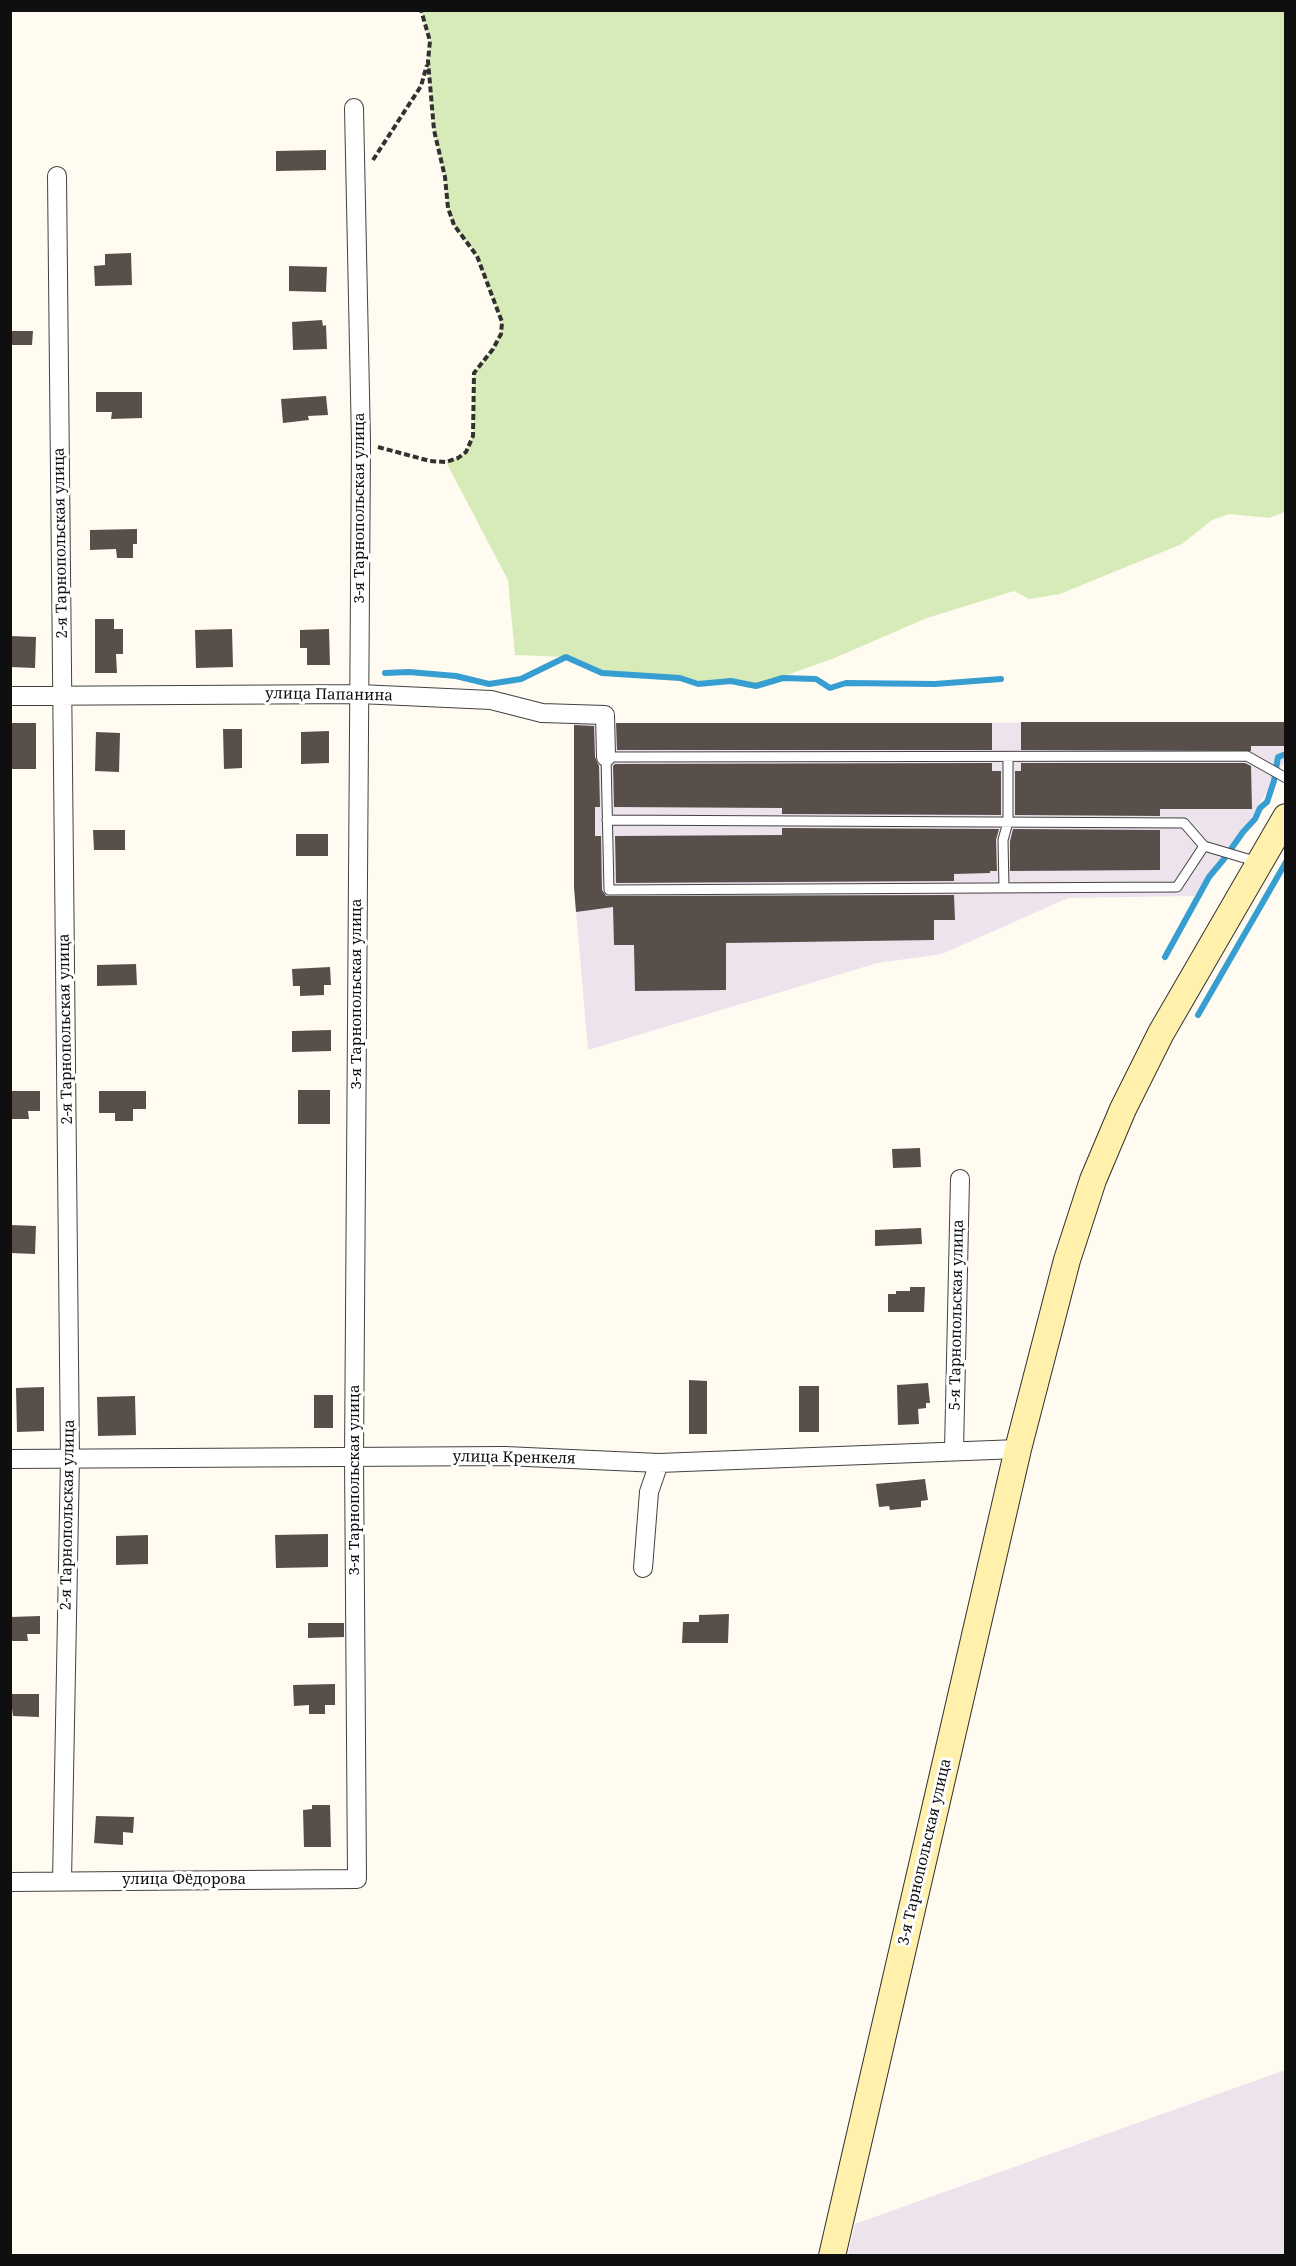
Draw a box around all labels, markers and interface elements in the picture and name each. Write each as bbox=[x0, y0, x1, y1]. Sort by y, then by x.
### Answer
street label: 3-я Тарнопольская улица bbox=[351, 412, 369, 604]
street label: 2-я Тарнопольская улица bbox=[50, 447, 72, 639]
street label: улица Папанина bbox=[265, 685, 393, 705]
street label: 3-я Тарнопольская улица bbox=[348, 898, 366, 1090]
street label: 2-я Тарнопольская улица bbox=[55, 933, 77, 1125]
street label: 5-я Тарнопольская улица bbox=[946, 1219, 968, 1411]
street label: 3-я Тарнопольская улица bbox=[346, 1384, 364, 1576]
street label: 2-я Тарнопольская улица bbox=[57, 1419, 79, 1611]
street label: улица Кренкеля bbox=[452, 1448, 576, 1468]
street label: 3-я Тарнопольская улица bbox=[895, 1757, 955, 1947]
street label: улица Фёдорова bbox=[122, 1871, 246, 1889]

